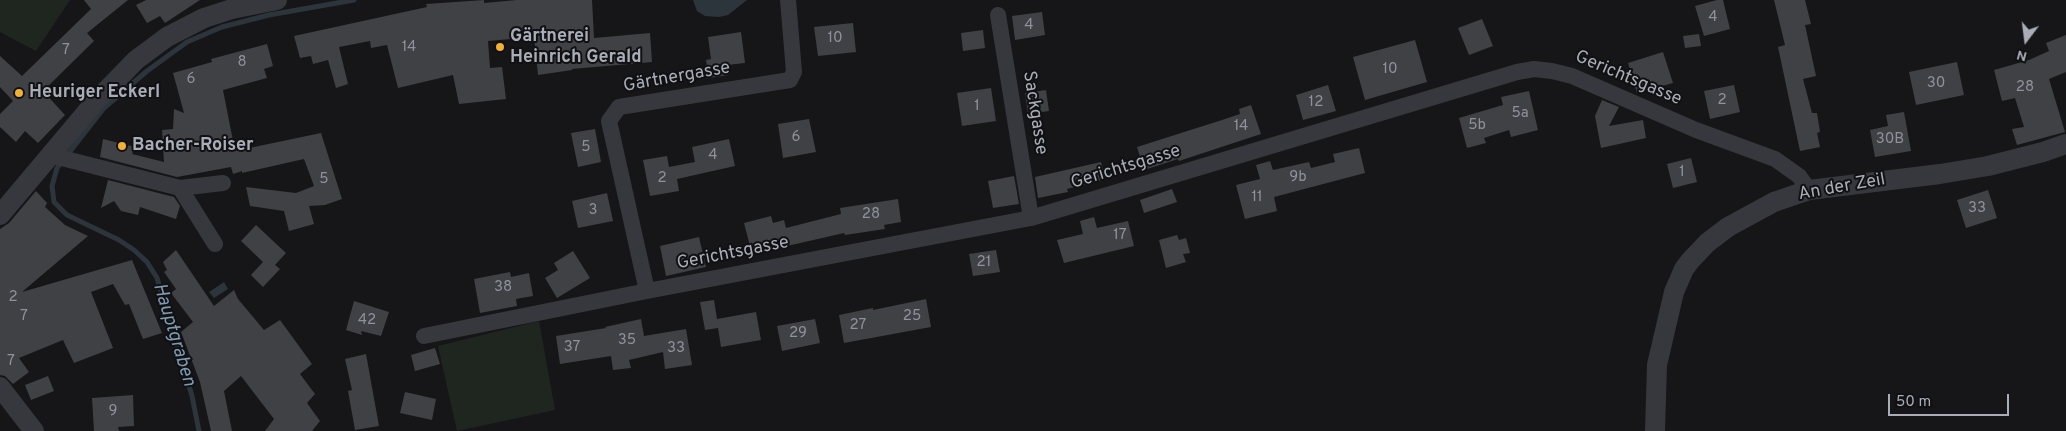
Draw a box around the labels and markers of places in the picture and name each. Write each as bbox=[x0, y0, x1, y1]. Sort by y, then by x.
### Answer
place label: Gärtnerei Heinrich Gerald bbox=[510, 26, 642, 68]
marker: Gärtnerei Heinrich Gerald bbox=[494, 41, 506, 53]
place label: Heuriger Eckerl bbox=[29, 82, 160, 104]
marker: Heuriger Eckerl bbox=[13, 87, 25, 99]
place label: Bacher-Roiser bbox=[132, 135, 254, 157]
marker: Bacher-Roiser bbox=[116, 140, 128, 152]

